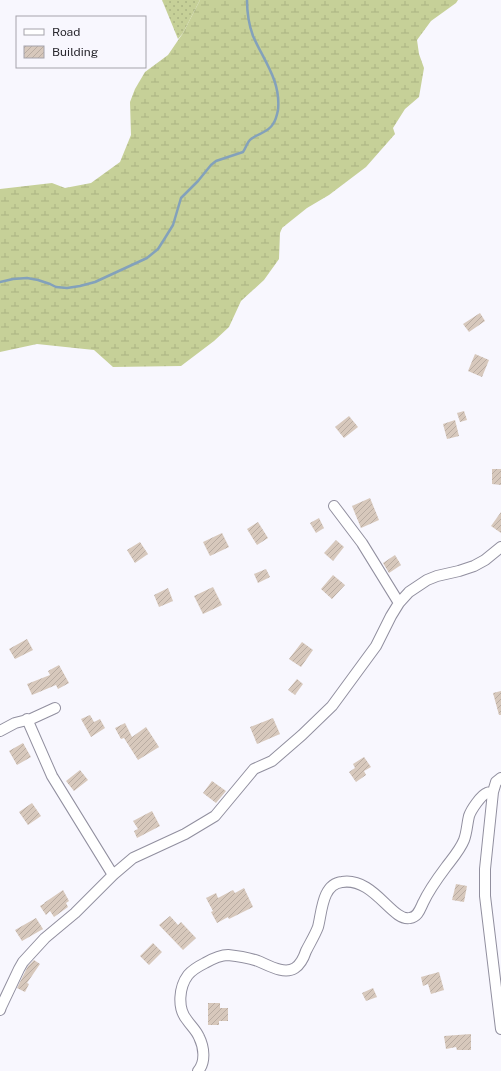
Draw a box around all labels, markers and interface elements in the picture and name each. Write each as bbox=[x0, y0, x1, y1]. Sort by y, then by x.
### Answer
legend bbox=[16, 16, 146, 68]
text: Road bbox=[52, 25, 80, 39]
text: Building bbox=[52, 45, 98, 59]

